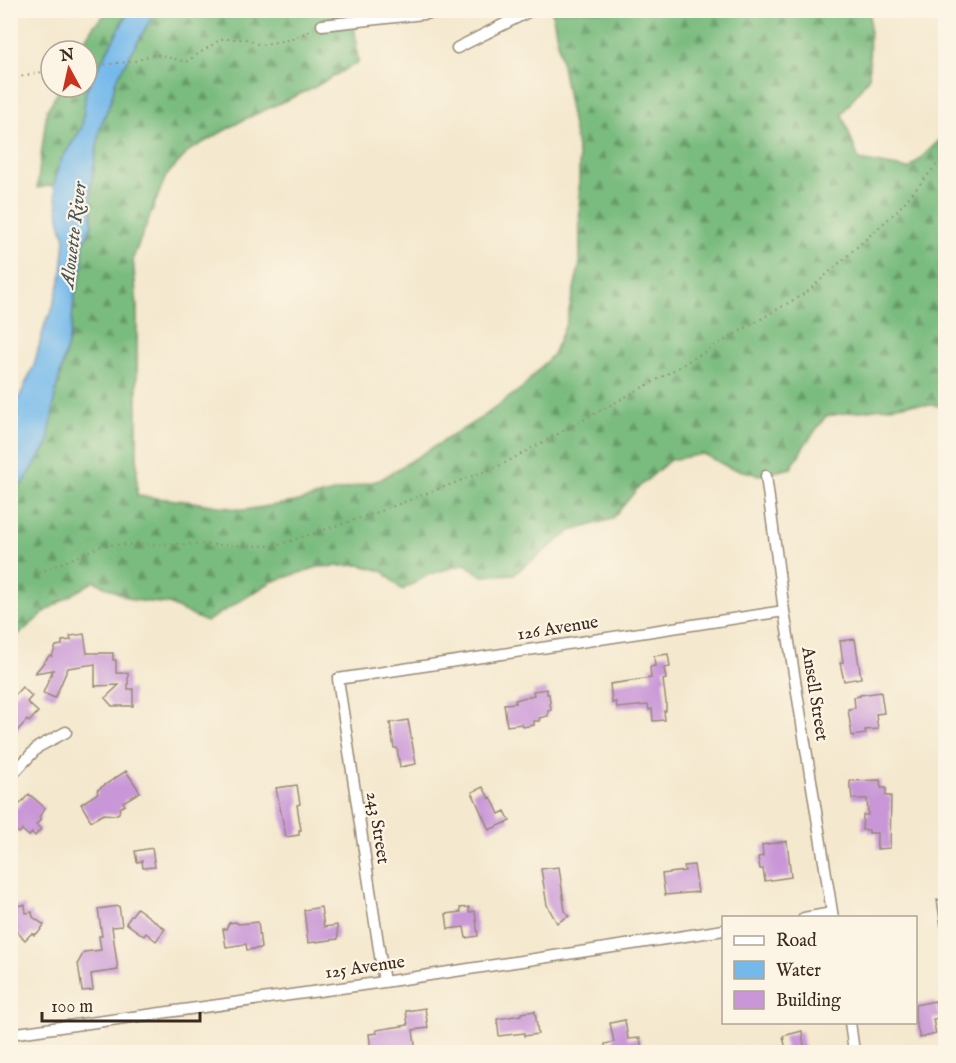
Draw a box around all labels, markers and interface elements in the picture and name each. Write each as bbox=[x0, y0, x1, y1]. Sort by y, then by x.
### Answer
north arrow bbox=[39, 39, 99, 99]
text: N bbox=[58, 45, 76, 67]
water label: Alouette River bbox=[55, 179, 93, 292]
street label: 126 Avenue bbox=[516, 611, 600, 647]
street label: Ansell Street bbox=[795, 644, 833, 743]
street label: 243 Street bbox=[360, 790, 394, 866]
legend bbox=[722, 916, 917, 1024]
text: Road bbox=[776, 930, 817, 953]
street label: 125 Avenue bbox=[324, 951, 406, 985]
text: Water bbox=[776, 960, 821, 983]
scale bar bbox=[42, 985, 200, 1023]
text: Building bbox=[776, 990, 841, 1013]
text: 100 m bbox=[51, 996, 93, 1019]

